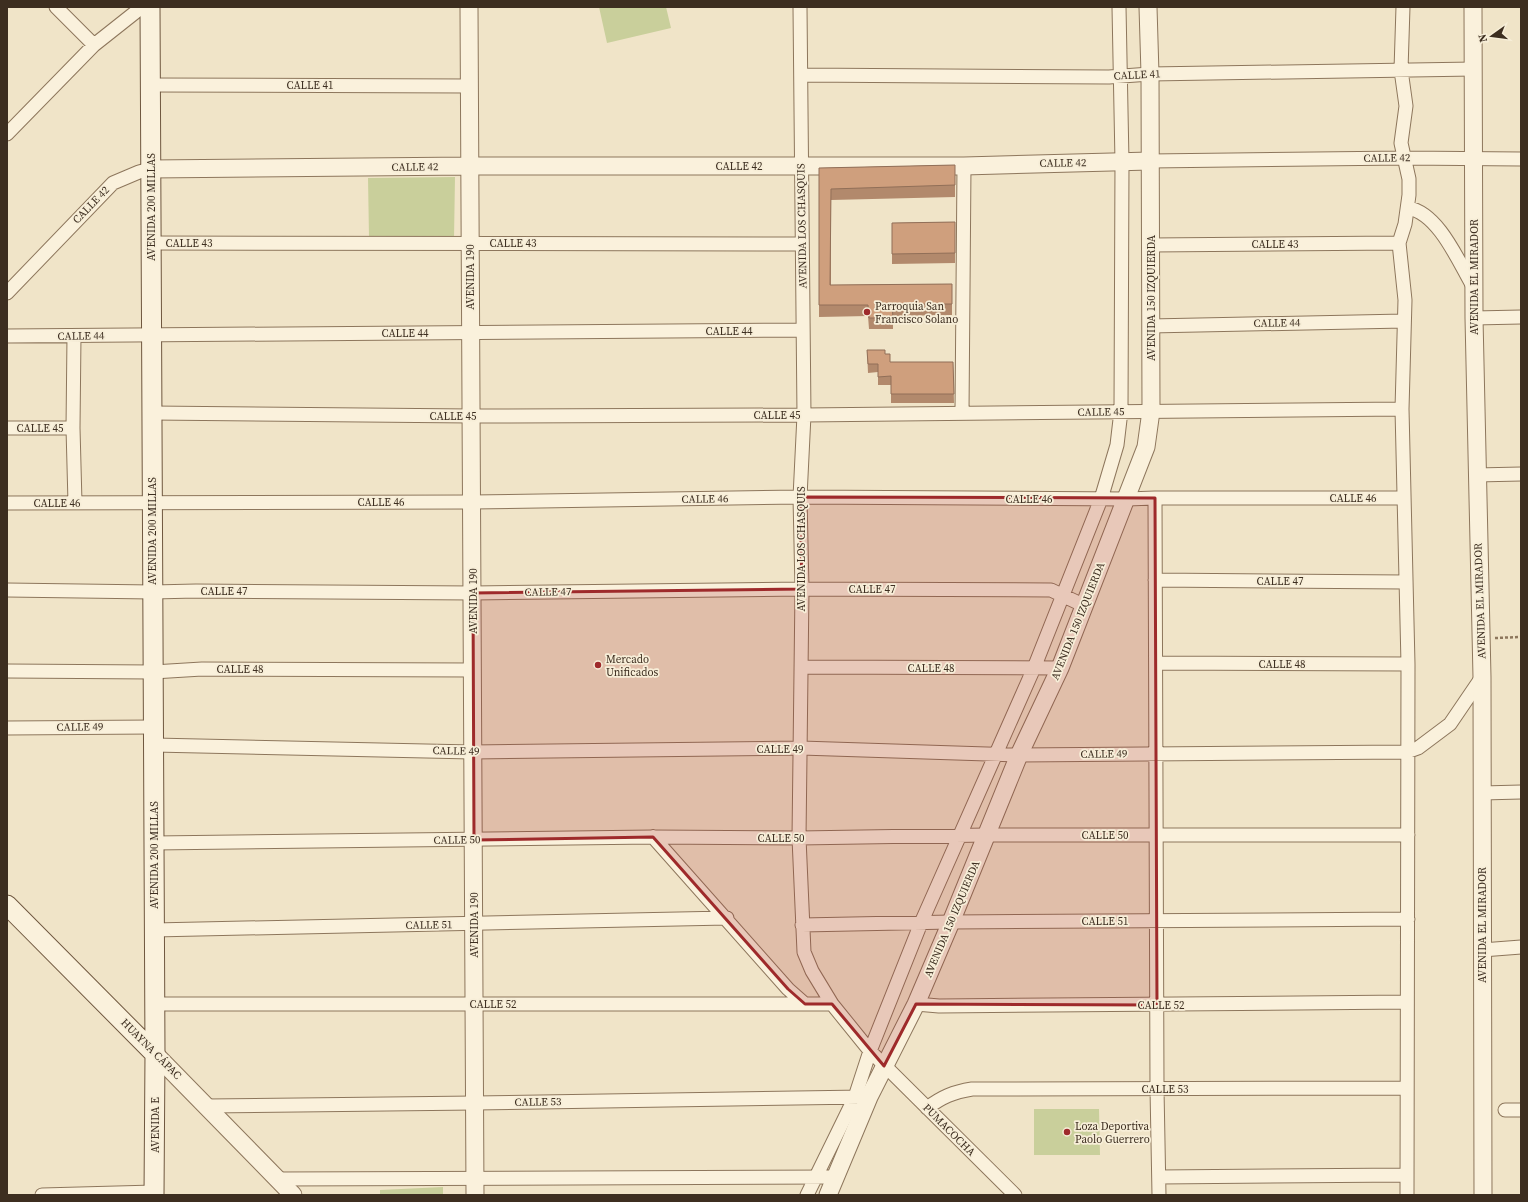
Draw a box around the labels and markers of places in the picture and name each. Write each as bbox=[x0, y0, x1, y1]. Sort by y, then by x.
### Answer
place label: Parroquia San Francisco Solano bbox=[875, 299, 958, 327]
marker: Parroquia San Francisco Solano bbox=[862, 307, 872, 317]
place label: Mercado Unificados bbox=[606, 652, 659, 680]
marker: Mercado Unificados bbox=[593, 660, 603, 670]
place label: Loza Deportiva Paolo Guerrero bbox=[1075, 1119, 1150, 1147]
marker: Loza Deportiva Paolo Guerrero bbox=[1062, 1127, 1072, 1137]

